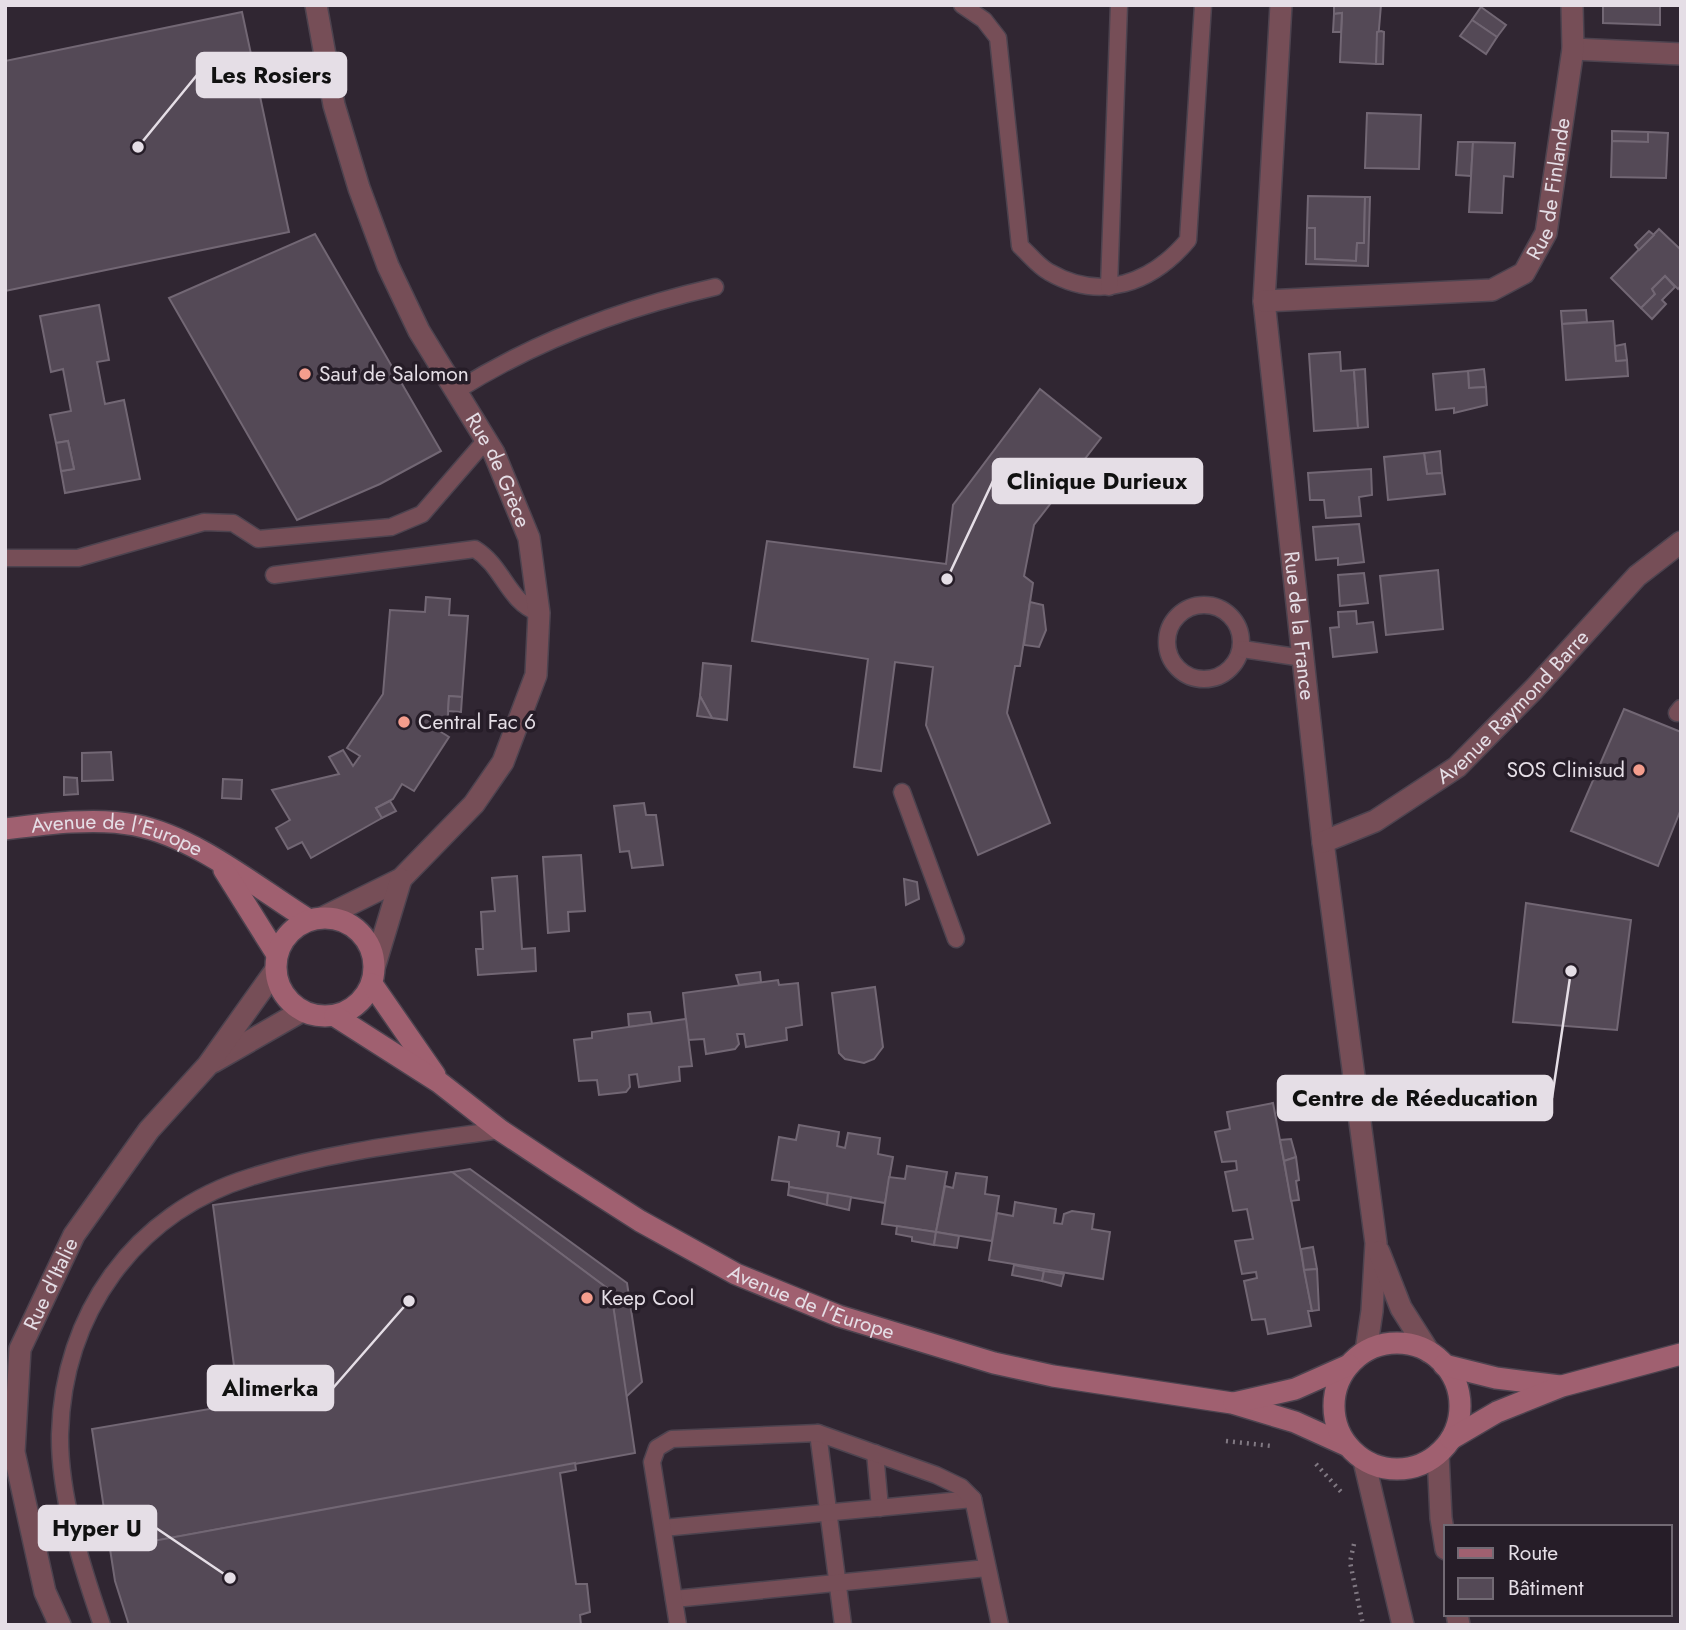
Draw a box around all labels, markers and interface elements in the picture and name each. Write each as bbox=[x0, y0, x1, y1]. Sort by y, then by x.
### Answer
callout: Les Rosiers bbox=[197, 53, 346, 97]
text: Les Rosiers bbox=[210, 58, 332, 92]
street label: Rue de Finlande bbox=[1519, 116, 1578, 265]
place label: Saut de Salomon bbox=[319, 359, 469, 389]
marker: Saut de Salomon bbox=[297, 366, 313, 382]
street label: Rue de Grèce bbox=[458, 407, 538, 532]
callout: Clinique Durieux bbox=[993, 459, 1202, 503]
text: Clinique Durieux bbox=[1007, 464, 1188, 498]
street label: Rue de la France bbox=[1276, 550, 1322, 702]
street label: Avenue Raymond Barre bbox=[1431, 623, 1596, 791]
place label: Central Fac 6 bbox=[418, 707, 536, 737]
marker: Central Fac 6 bbox=[396, 714, 412, 730]
place label: SOS Clinisud bbox=[1506, 755, 1625, 785]
marker: SOS Clinisud bbox=[1631, 762, 1647, 778]
street label: Avenue de l'Europe bbox=[29, 806, 208, 864]
callout: Centre de Réeducation bbox=[1278, 1076, 1552, 1120]
text: Centre de Réeducation bbox=[1292, 1081, 1538, 1115]
street label: Rue d'Italie bbox=[16, 1232, 86, 1335]
street label: Avenue de l'Europe bbox=[722, 1257, 898, 1347]
place label: Keep Cool bbox=[601, 1283, 694, 1313]
marker: Keep Cool bbox=[579, 1290, 595, 1306]
callout: Alimerka bbox=[208, 1366, 333, 1410]
text: Alimerka bbox=[221, 1371, 318, 1405]
callout: Hyper U bbox=[39, 1506, 156, 1550]
text: Hyper U bbox=[52, 1511, 142, 1545]
legend bbox=[1444, 1525, 1672, 1616]
text: Route bbox=[1508, 1538, 1558, 1568]
text: Bâtiment bbox=[1508, 1573, 1584, 1603]

